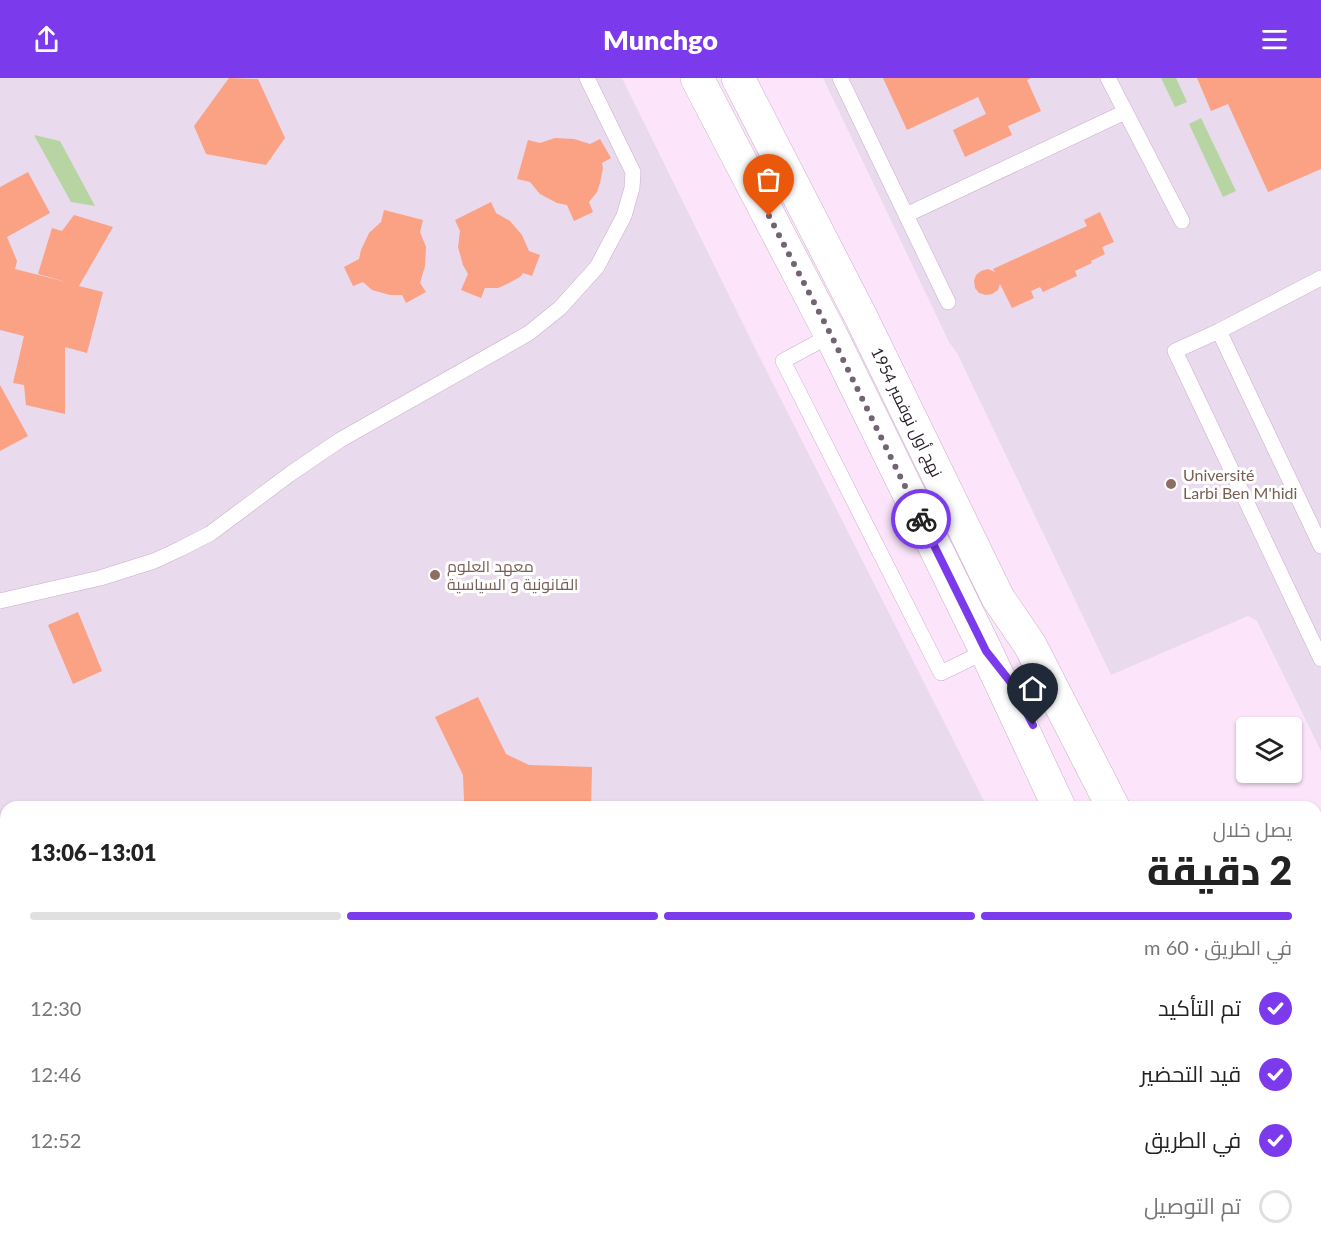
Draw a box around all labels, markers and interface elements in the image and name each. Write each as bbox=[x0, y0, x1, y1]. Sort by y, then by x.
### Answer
icon: share bbox=[30, 23, 63, 56]
text: Munchgo bbox=[603, 23, 718, 56]
icon: menu bbox=[1258, 23, 1291, 56]
pin bbox=[743, 154, 794, 216]
icon: bag bbox=[752, 163, 785, 196]
street label: نهج أول نوفمبر 1954 bbox=[865, 344, 947, 481]
place label: Université Larbi Ben M'hidi bbox=[1183, 465, 1297, 502]
marker: Université Larbi Ben M'hidi bbox=[1164, 477, 1178, 491]
courier bbox=[891, 489, 951, 549]
icon: bike bbox=[905, 503, 938, 536]
place label: معهد العلوم القانونية و السياسية bbox=[447, 556, 578, 594]
marker: معهد العلوم القانونية و السياسية bbox=[428, 568, 442, 582]
pin bbox=[1007, 663, 1058, 725]
icon: home bbox=[1016, 672, 1049, 705]
map controls bbox=[1236, 717, 1302, 783]
button: layers bbox=[1236, 717, 1302, 783]
text: يصل خلال bbox=[1213, 817, 1292, 841]
text: 13:01–13:06 bbox=[30, 839, 157, 866]
text: 2 دقيقة bbox=[1147, 847, 1292, 893]
text: في الطريق · 60 m bbox=[1144, 935, 1292, 959]
icon: check bbox=[1259, 992, 1292, 1025]
text: تم التأكيد bbox=[1158, 994, 1241, 1021]
text: 12:30 bbox=[30, 996, 81, 1020]
icon: check bbox=[1259, 1058, 1292, 1091]
text: قيد التحضير bbox=[1140, 1060, 1241, 1087]
text: 12:46 bbox=[30, 1062, 81, 1086]
icon: check bbox=[1259, 1124, 1292, 1157]
text: في الطريق bbox=[1145, 1126, 1241, 1153]
text: 12:52 bbox=[30, 1128, 81, 1152]
text: تم التوصيل bbox=[1144, 1192, 1241, 1219]

